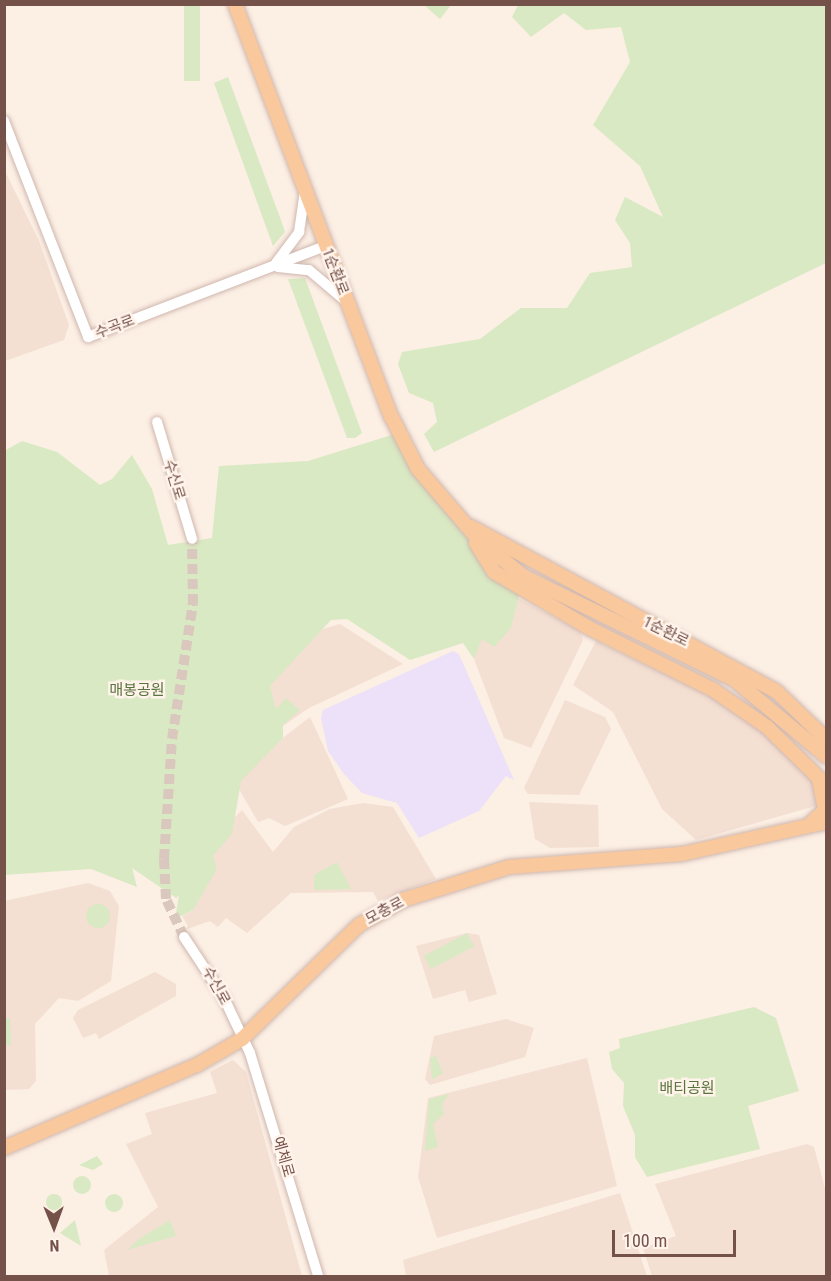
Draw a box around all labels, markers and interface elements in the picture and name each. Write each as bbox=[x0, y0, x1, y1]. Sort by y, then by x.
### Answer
street label: 1순환로 bbox=[318, 246, 352, 298]
street label: 수곡로 bbox=[92, 311, 138, 343]
street label: 수신로 bbox=[159, 458, 189, 502]
street label: 1순환로 bbox=[640, 613, 692, 651]
park label: 매봉공원 bbox=[109, 682, 165, 700]
street label: 모충로 bbox=[362, 893, 408, 929]
street label: 수신로 bbox=[198, 964, 234, 1008]
park label: 배티공원 bbox=[659, 1080, 715, 1098]
street label: 예체로 bbox=[269, 1135, 297, 1179]
north arrow bbox=[24, 1197, 84, 1257]
scale bar bbox=[615, 1218, 740, 1256]
text: 100 m bbox=[623, 1230, 667, 1251]
text: N bbox=[49, 1236, 59, 1255]

